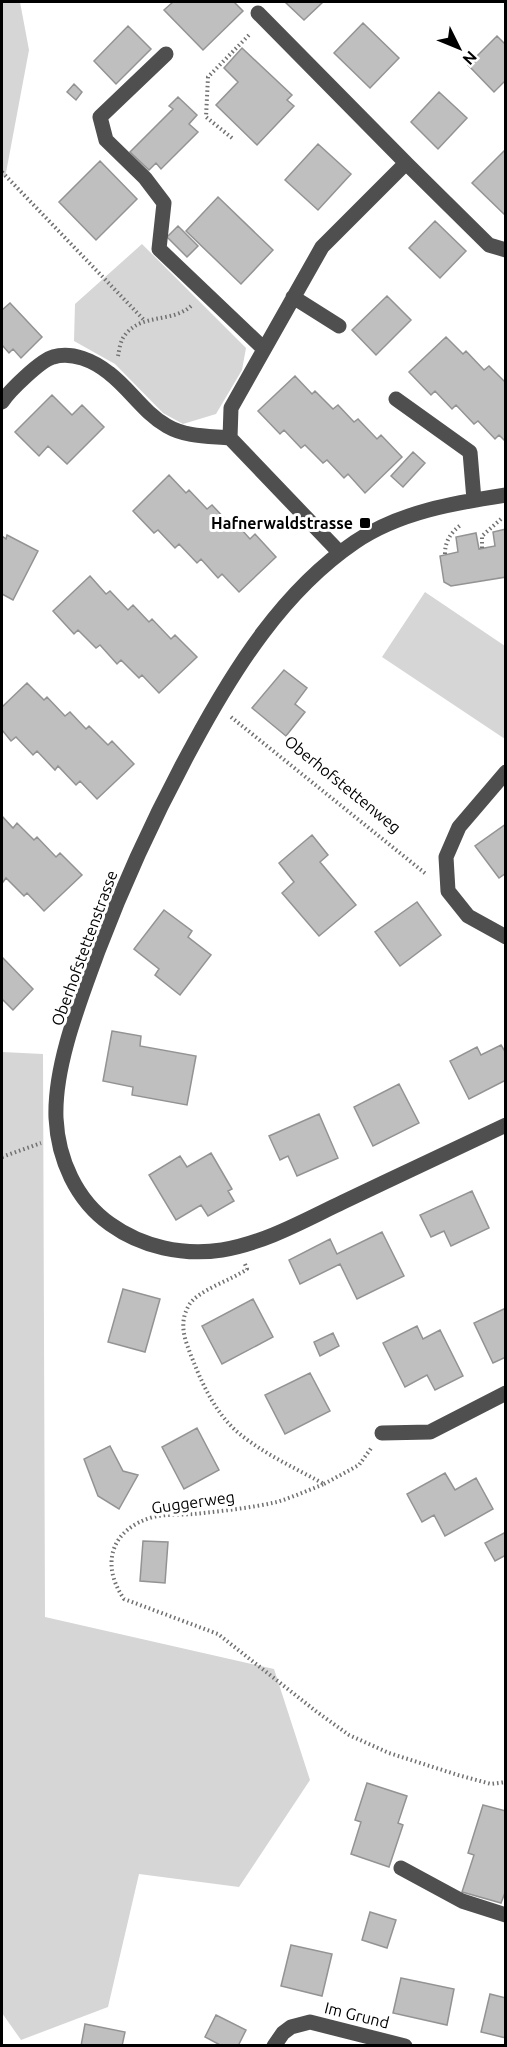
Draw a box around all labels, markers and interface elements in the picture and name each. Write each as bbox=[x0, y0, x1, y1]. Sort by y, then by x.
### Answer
north arrow bbox=[429, 18, 489, 78]
text: N bbox=[459, 48, 481, 69]
place label: Hafnerwaldstrasse bbox=[211, 514, 353, 532]
marker: Hafnerwaldstrasse bbox=[358, 516, 372, 530]
street label: Oberhofstettenweg bbox=[281, 732, 405, 836]
street label: Oberhofstettenstrasse bbox=[47, 868, 121, 1028]
street label: Guggerweg bbox=[150, 1487, 236, 1517]
street label: Im Grund bbox=[323, 1998, 391, 2032]

